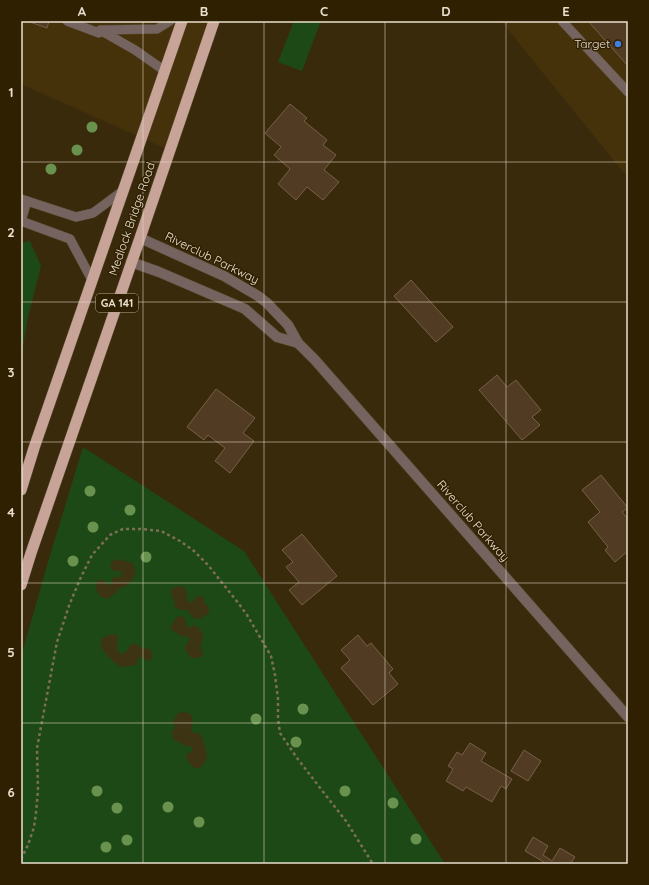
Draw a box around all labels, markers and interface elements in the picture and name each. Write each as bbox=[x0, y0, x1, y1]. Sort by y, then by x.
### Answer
text: A bbox=[78, 3, 87, 19]
text: B bbox=[200, 3, 208, 19]
text: C bbox=[320, 3, 328, 19]
text: D bbox=[441, 3, 451, 19]
text: E bbox=[562, 3, 570, 19]
place label: Target bbox=[574, 36, 610, 51]
marker: Target bbox=[613, 39, 623, 49]
text: 1 bbox=[8, 84, 14, 100]
street label: Medlock Bridge Road bbox=[105, 160, 158, 278]
text: 2 bbox=[7, 224, 15, 240]
street label: Riverclub Parkway bbox=[163, 228, 262, 287]
road number: GA 141 bbox=[96, 294, 138, 312]
text: 3 bbox=[8, 364, 15, 380]
street label: Riverclub Parkway bbox=[434, 477, 513, 564]
text: 4 bbox=[7, 504, 15, 520]
text: 5 bbox=[7, 644, 15, 660]
text: 6 bbox=[7, 784, 15, 800]

